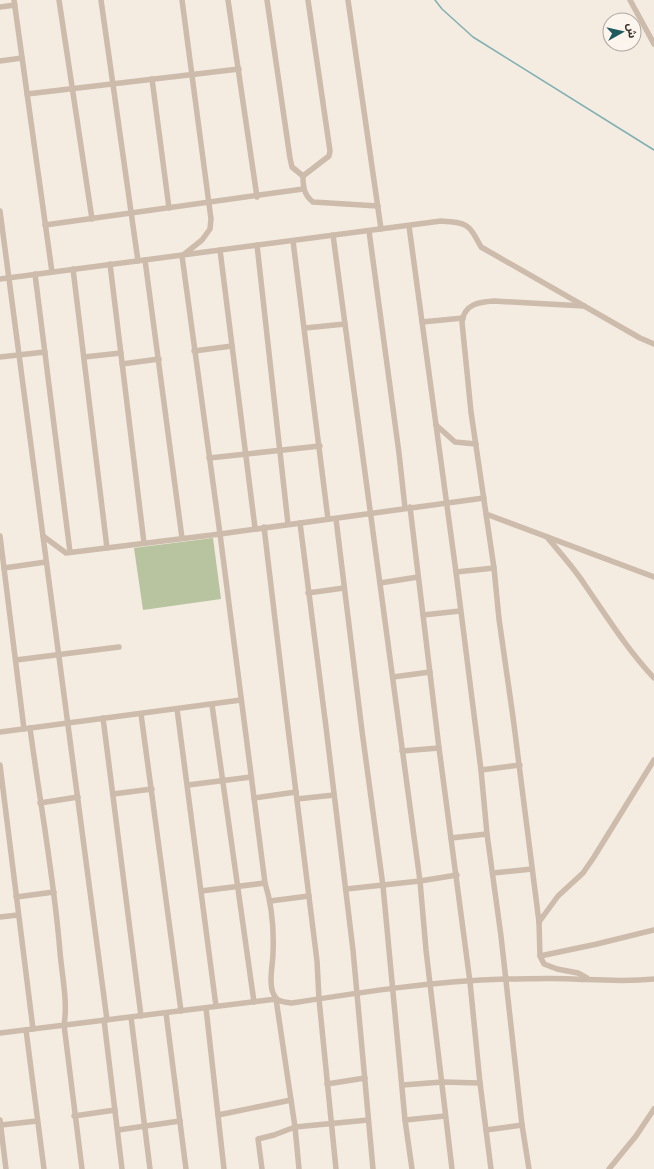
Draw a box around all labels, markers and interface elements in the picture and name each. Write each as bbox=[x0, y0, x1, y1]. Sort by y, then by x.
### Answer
north arrow bbox=[602, 12, 642, 52]
text: ش bbox=[624, 22, 640, 39]

